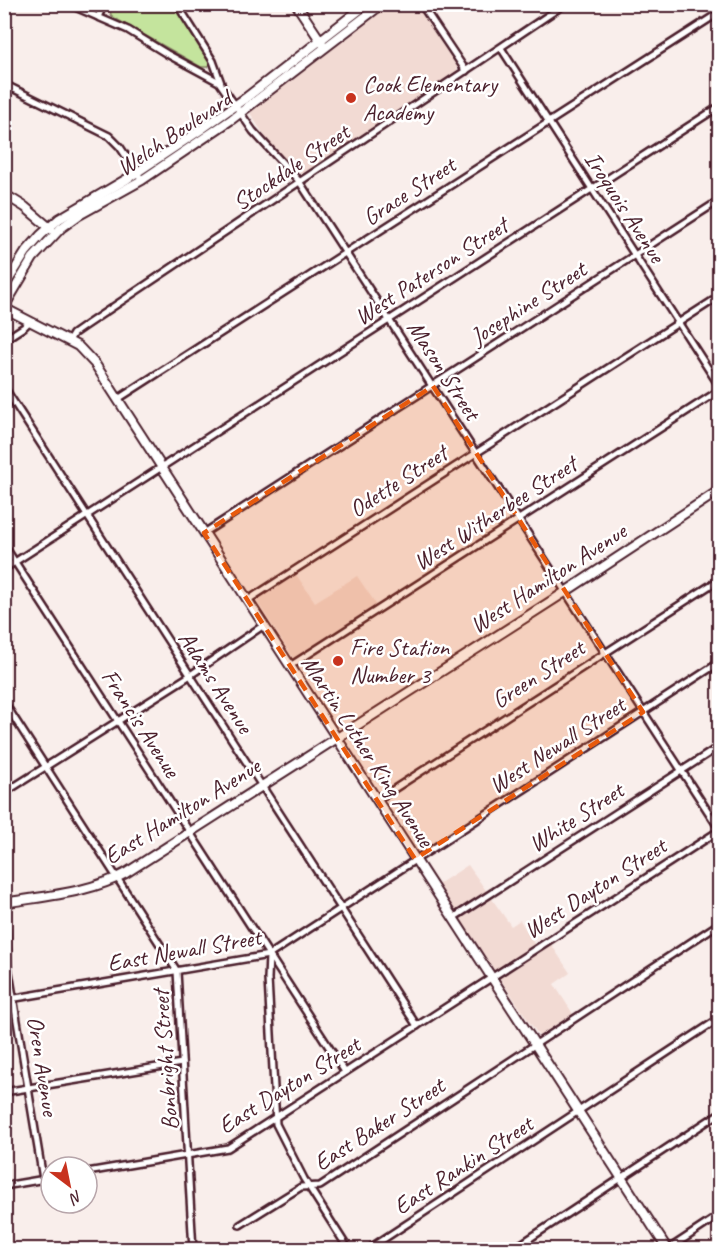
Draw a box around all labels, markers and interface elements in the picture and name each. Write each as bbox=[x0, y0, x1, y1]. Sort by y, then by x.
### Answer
place label: Cook Elementary Academy bbox=[363, 69, 499, 127]
street label: Welch Boulevard bbox=[111, 82, 240, 182]
marker: Cook Elementary Academy bbox=[344, 91, 358, 105]
street label: Stockdale Street bbox=[227, 116, 357, 217]
street label: Iroquois Avenue bbox=[578, 146, 673, 270]
street label: Grace Street bbox=[357, 149, 463, 232]
street label: West Paterson Street bbox=[349, 209, 516, 332]
street label: Josephine Street bbox=[464, 253, 593, 352]
street label: Mason Street bbox=[401, 315, 488, 427]
street label: Odette Street bbox=[343, 437, 455, 524]
street label: West Witherbee Street bbox=[408, 447, 585, 577]
street label: West Hamilton Avenue bbox=[464, 515, 634, 640]
street label: Adams Avenue bbox=[172, 625, 261, 741]
place label: Fire Station Number 3 bbox=[350, 632, 450, 690]
street label: Green Street bbox=[486, 632, 592, 715]
street label: Martin Luther King Avenue bbox=[295, 650, 442, 854]
marker: Fire Station Number 3 bbox=[331, 654, 345, 668]
street label: Francis Avenue bbox=[95, 663, 188, 785]
street label: West Newall Street bbox=[483, 689, 633, 800]
street label: East Hamilton Avenue bbox=[98, 750, 267, 871]
street label: White Street bbox=[523, 774, 631, 859]
street label: West Dayton Street bbox=[518, 830, 674, 945]
street label: East Newall Street bbox=[105, 921, 265, 978]
street label: Bonbright Street bbox=[145, 986, 185, 1131]
street label: Oren Avenue bbox=[20, 1014, 66, 1120]
street label: East Dayton Street bbox=[213, 1028, 367, 1141]
street label: East Baker Street bbox=[308, 1069, 452, 1177]
street label: East Rankin Street bbox=[388, 1108, 540, 1221]
north arrow bbox=[39, 1155, 99, 1215]
text: N bbox=[64, 1186, 86, 1210]

